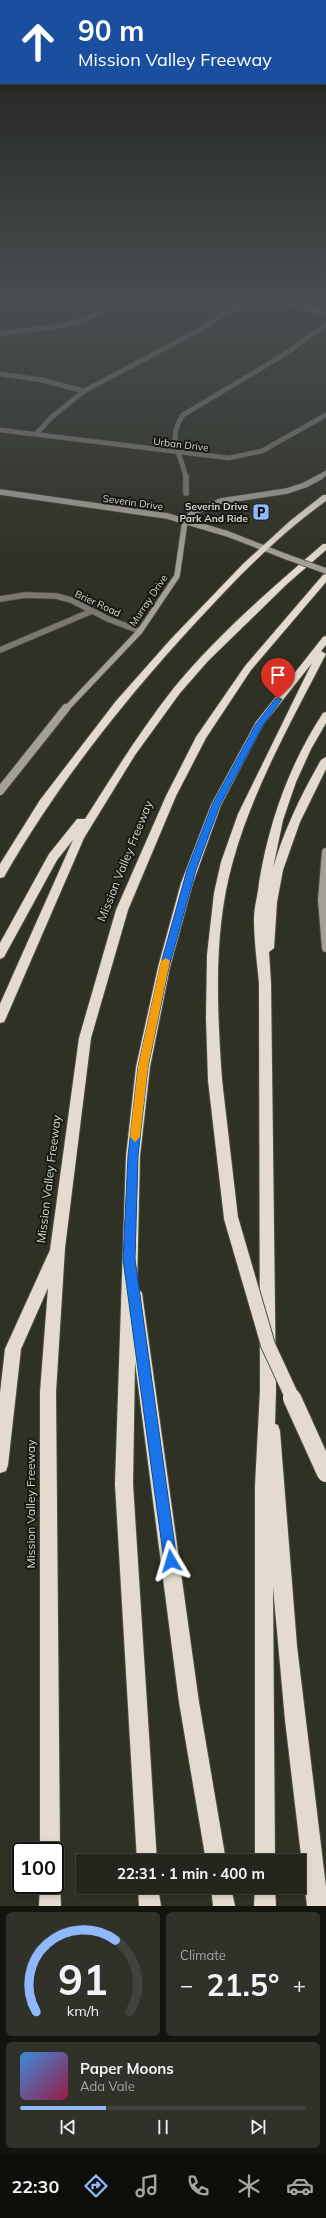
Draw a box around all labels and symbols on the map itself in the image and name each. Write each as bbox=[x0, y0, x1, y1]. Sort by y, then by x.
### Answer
street label: Urban Drive bbox=[153, 435, 209, 454]
street label: Severin Drive bbox=[102, 492, 164, 513]
place label: Severin Drive Park And Ride bbox=[179, 500, 249, 525]
parking icon: Severin Drive Park And Ride bbox=[251, 502, 271, 522]
street label: Murray Drive bbox=[126, 572, 170, 629]
street label: Brier Road bbox=[73, 587, 123, 620]
pin bbox=[261, 658, 295, 699]
street label: Mission Valley Freeway bbox=[93, 798, 156, 924]
street label: Mission Valley Freeway bbox=[33, 1113, 64, 1244]
street label: Mission Valley Freeway bbox=[23, 1439, 38, 1569]
position arrow bbox=[150, 1540, 192, 1582]
speed limit sign: 100 bbox=[12, 1842, 64, 1894]

